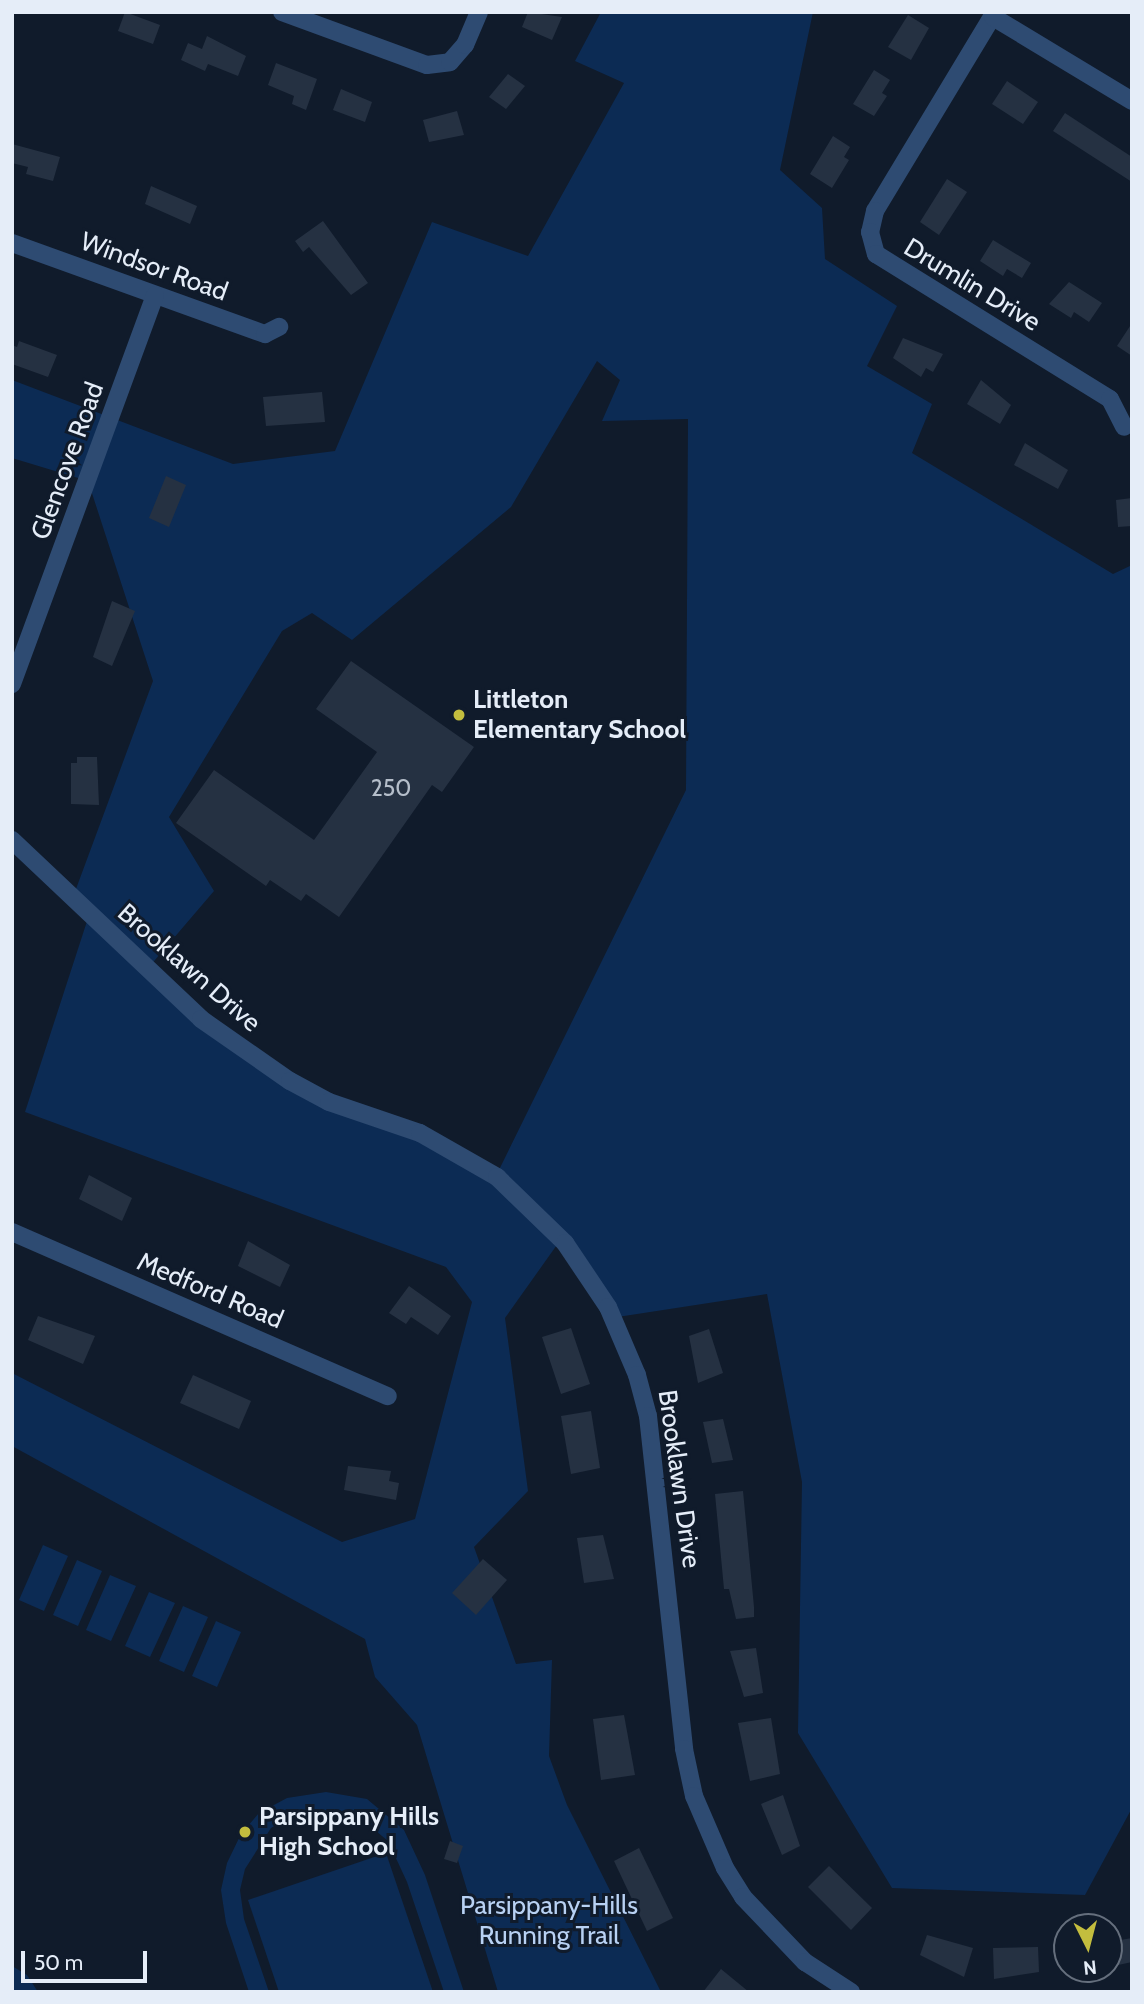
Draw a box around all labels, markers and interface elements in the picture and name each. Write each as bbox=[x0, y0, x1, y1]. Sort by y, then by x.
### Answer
street label: Windsor Road bbox=[76, 226, 232, 308]
street label: Drumlin Drive bbox=[898, 232, 1046, 338]
street label: Glencove Road bbox=[25, 378, 111, 544]
place label: Littleton Elementary School bbox=[473, 684, 686, 746]
marker: Littleton Elementary School bbox=[451, 707, 467, 723]
house number: 250 bbox=[371, 774, 411, 802]
street label: Brooklawn Drive bbox=[111, 897, 267, 1039]
street label: Medford Road bbox=[132, 1246, 288, 1336]
street label: Brooklawn Drive bbox=[651, 1388, 707, 1570]
place label: Parsippany Hills High School bbox=[259, 1801, 439, 1862]
marker: Parsippany Hills High School bbox=[237, 1824, 253, 1840]
park label: Parsippany-Hills Running Trail bbox=[460, 1890, 638, 1952]
north arrow bbox=[1053, 1913, 1123, 1983]
scale bar bbox=[24, 1938, 150, 1982]
text: 50 m bbox=[34, 1950, 83, 1975]
text: N bbox=[1082, 1955, 1098, 1980]

